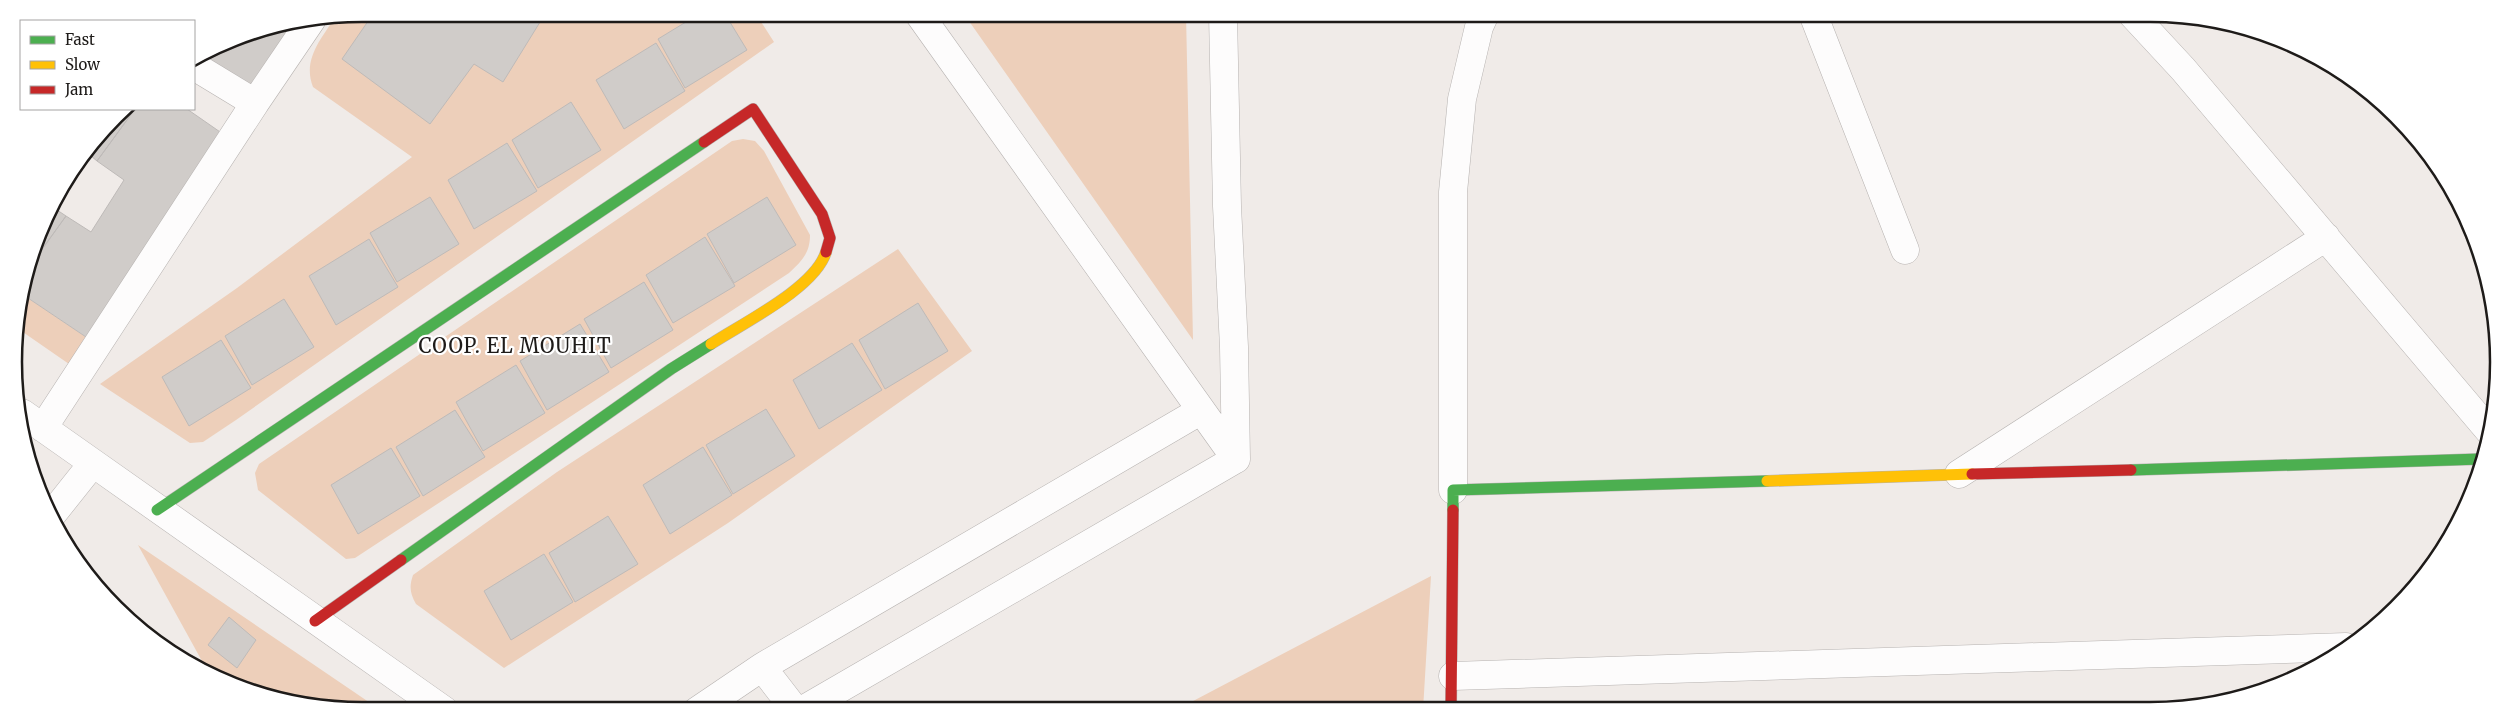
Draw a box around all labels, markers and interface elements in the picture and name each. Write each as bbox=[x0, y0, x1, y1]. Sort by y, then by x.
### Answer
legend bbox=[20, 20, 195, 110]
text: Fast bbox=[65, 30, 95, 49]
text: Slow bbox=[65, 55, 100, 74]
text: Jam bbox=[64, 80, 93, 99]
district label: COOP. EL MOUHIT bbox=[418, 333, 612, 358]

